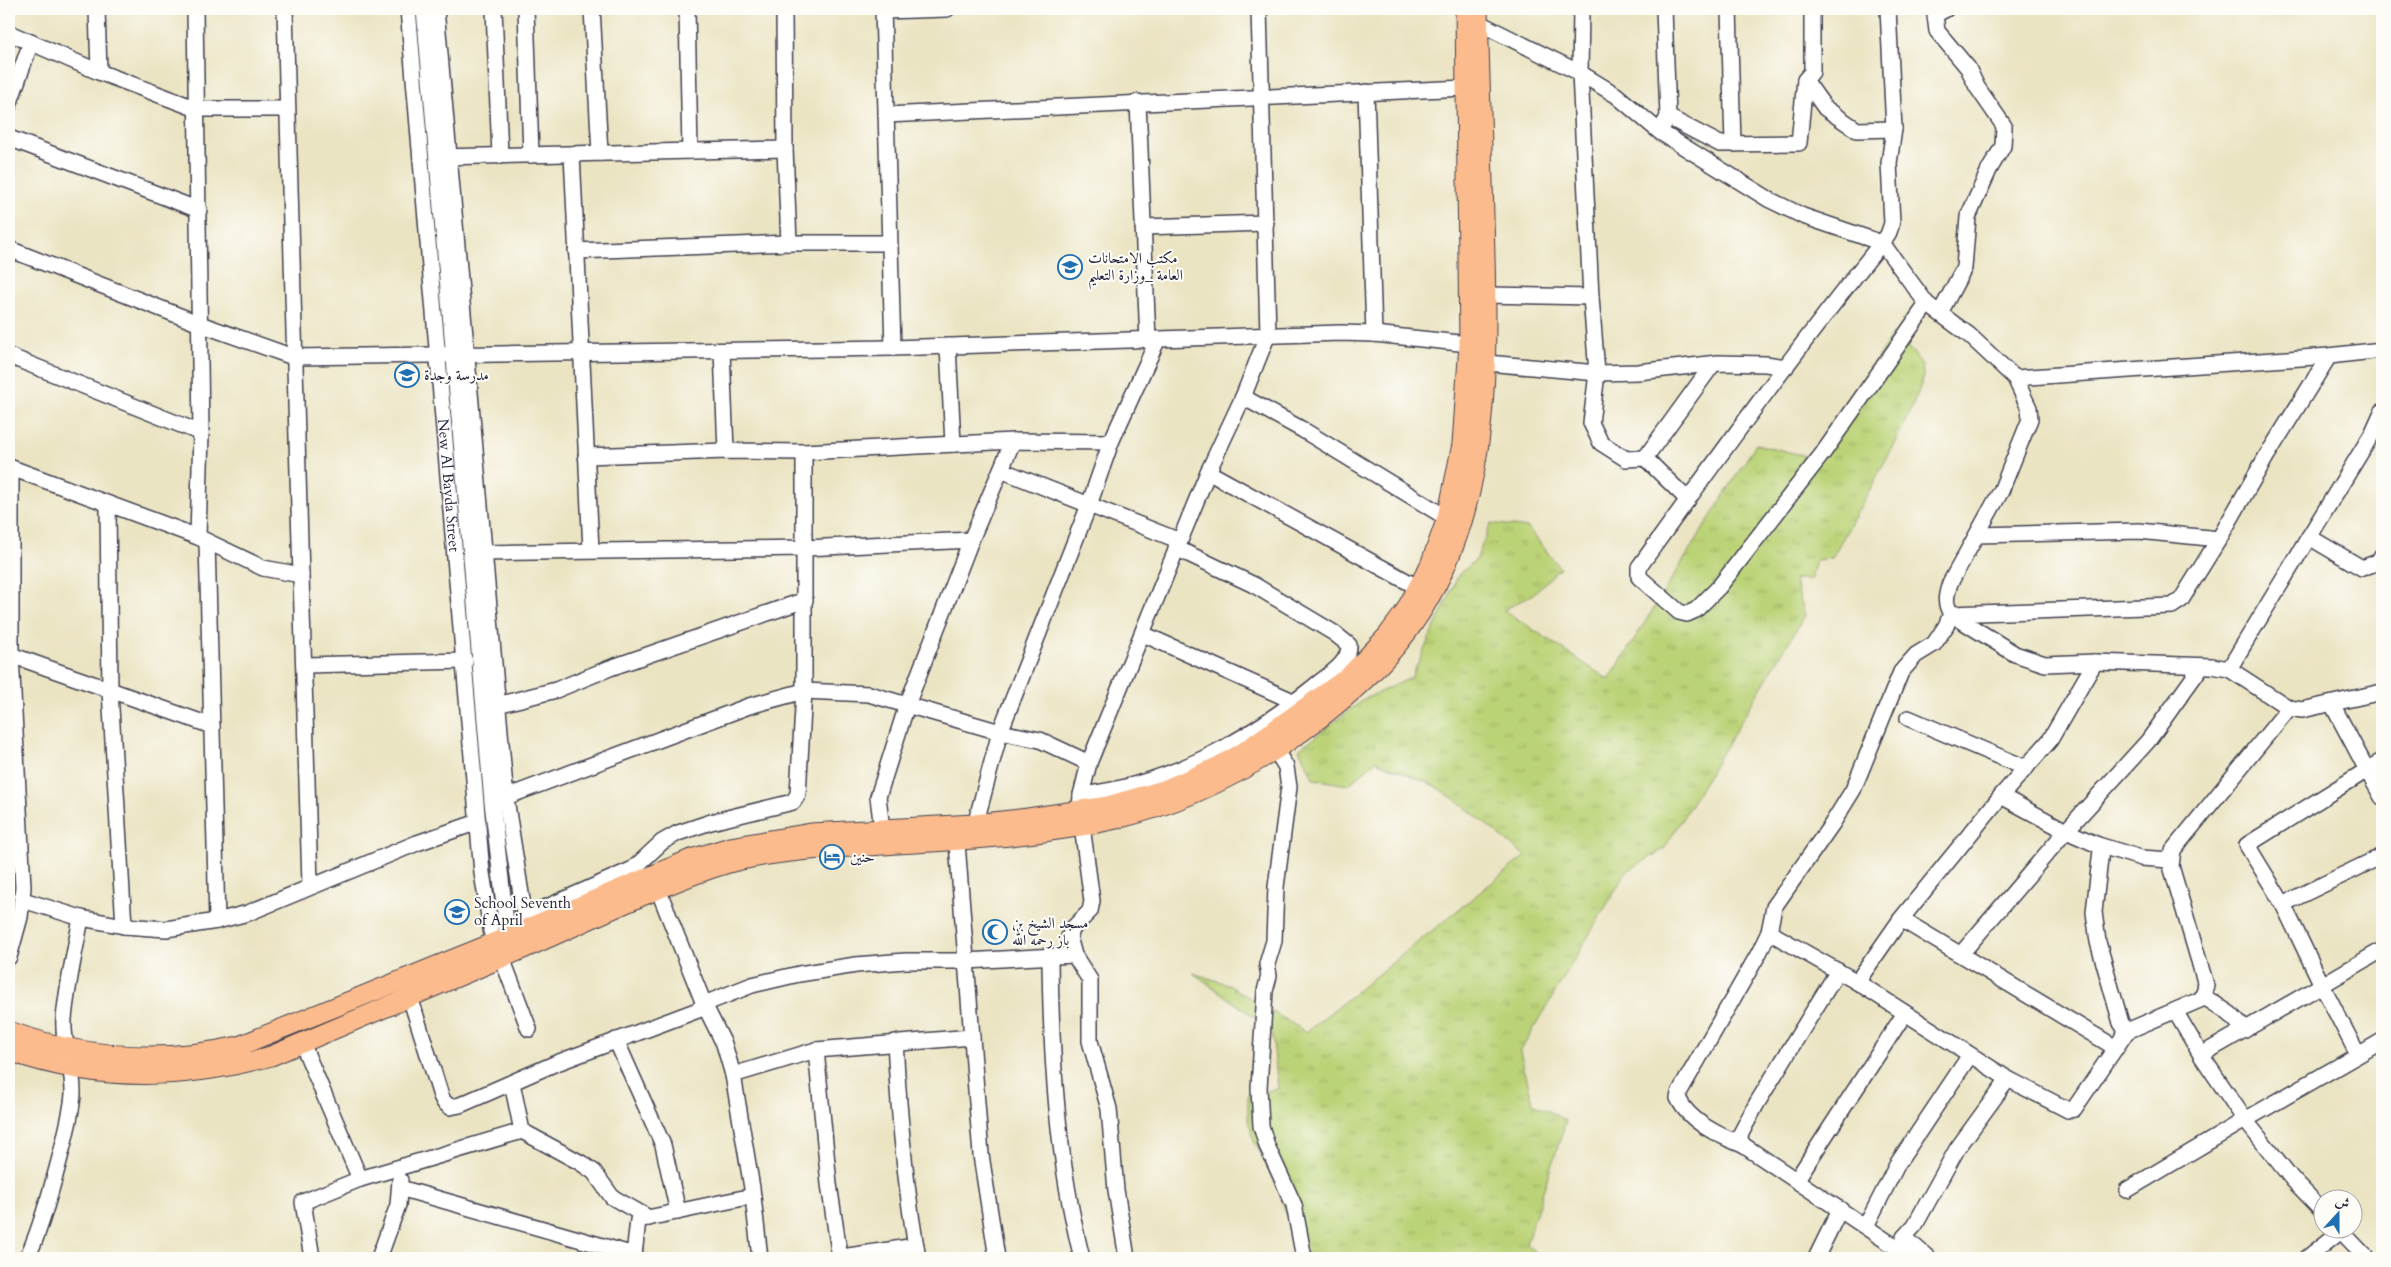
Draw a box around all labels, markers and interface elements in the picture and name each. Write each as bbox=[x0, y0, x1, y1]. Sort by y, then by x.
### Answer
place label: مكتب الامتحانات العامة _وزارة التعليم bbox=[1088, 248, 1183, 290]
school or university icon: مكتب الامتحانات العامة _وزارة التعليم bbox=[1057, 254, 1083, 280]
school or university icon: مدرسة وجدة bbox=[394, 362, 420, 388]
place label: مدرسة وجدة bbox=[424, 365, 489, 385]
street label: New Al Bayda Street bbox=[433, 418, 464, 553]
hotel icon: حنين bbox=[819, 844, 845, 870]
place label: حنين bbox=[850, 847, 875, 867]
place label: School Seventh of April bbox=[474, 893, 572, 930]
school or university icon: School Seventh of April bbox=[444, 899, 470, 925]
place label: مسجد الشيخ بن باز رحمه الله bbox=[1012, 913, 1088, 950]
mosque icon: مسجد الشيخ بن باز رحمه الله bbox=[982, 919, 1008, 945]
north arrow bbox=[2314, 1190, 2364, 1240]
text: ش bbox=[2333, 1191, 2352, 1214]

